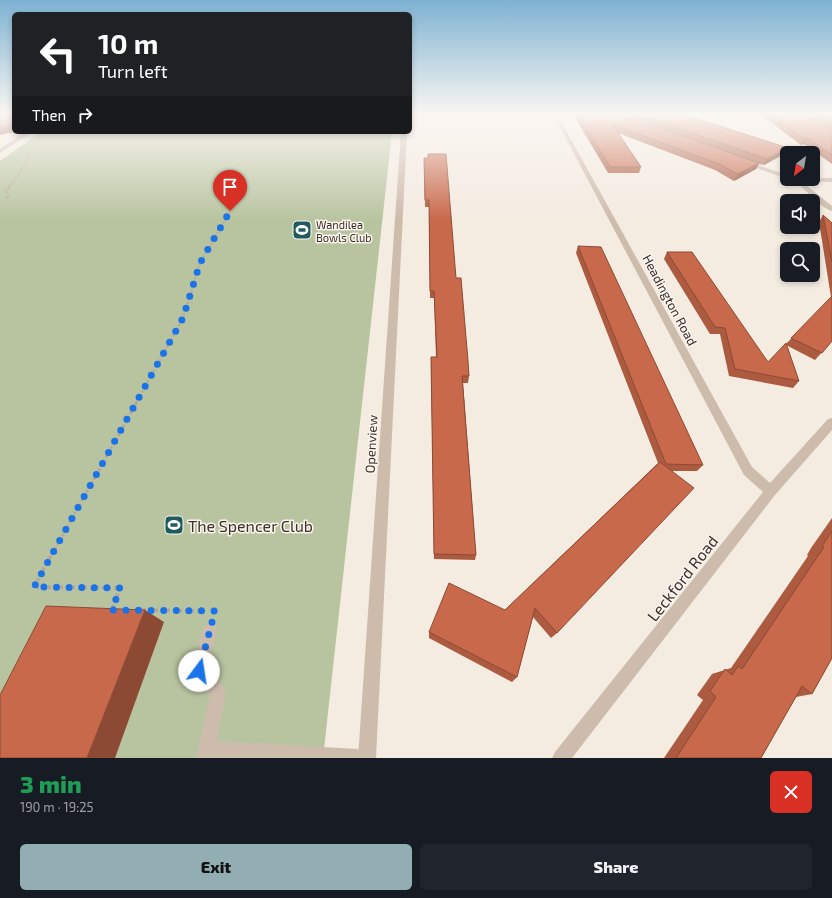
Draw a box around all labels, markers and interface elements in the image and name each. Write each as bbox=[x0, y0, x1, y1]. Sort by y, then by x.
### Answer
text: 10 m bbox=[98, 26, 158, 60]
icon: left bbox=[32, 28, 84, 80]
text: Turn left bbox=[98, 60, 168, 82]
icon: right bbox=[74, 104, 96, 126]
text: Then bbox=[32, 106, 66, 124]
north arrow bbox=[780, 146, 820, 186]
map controls bbox=[780, 146, 820, 282]
pin bbox=[213, 170, 247, 211]
icon: arrive bbox=[219, 176, 241, 198]
button: sound bbox=[780, 194, 820, 234]
place label: Wandilea Bowls Club bbox=[316, 218, 371, 244]
sports icon: Wandilea Bowls Club bbox=[291, 219, 313, 241]
button: search bbox=[780, 242, 820, 282]
street label: Headington Road bbox=[639, 252, 701, 348]
street label: Openview bbox=[361, 414, 381, 474]
sports icon: The Spencer Club bbox=[163, 514, 185, 536]
place label: The Spencer Club bbox=[188, 516, 313, 535]
street label: Leckford Road bbox=[643, 531, 721, 625]
position arrow bbox=[178, 650, 220, 692]
text: 3 min bbox=[20, 769, 82, 798]
button: close bbox=[770, 771, 812, 813]
text: 190 m · 19:25 bbox=[20, 799, 94, 815]
button: Exit bbox=[20, 844, 412, 890]
button: Share bbox=[420, 844, 812, 890]

